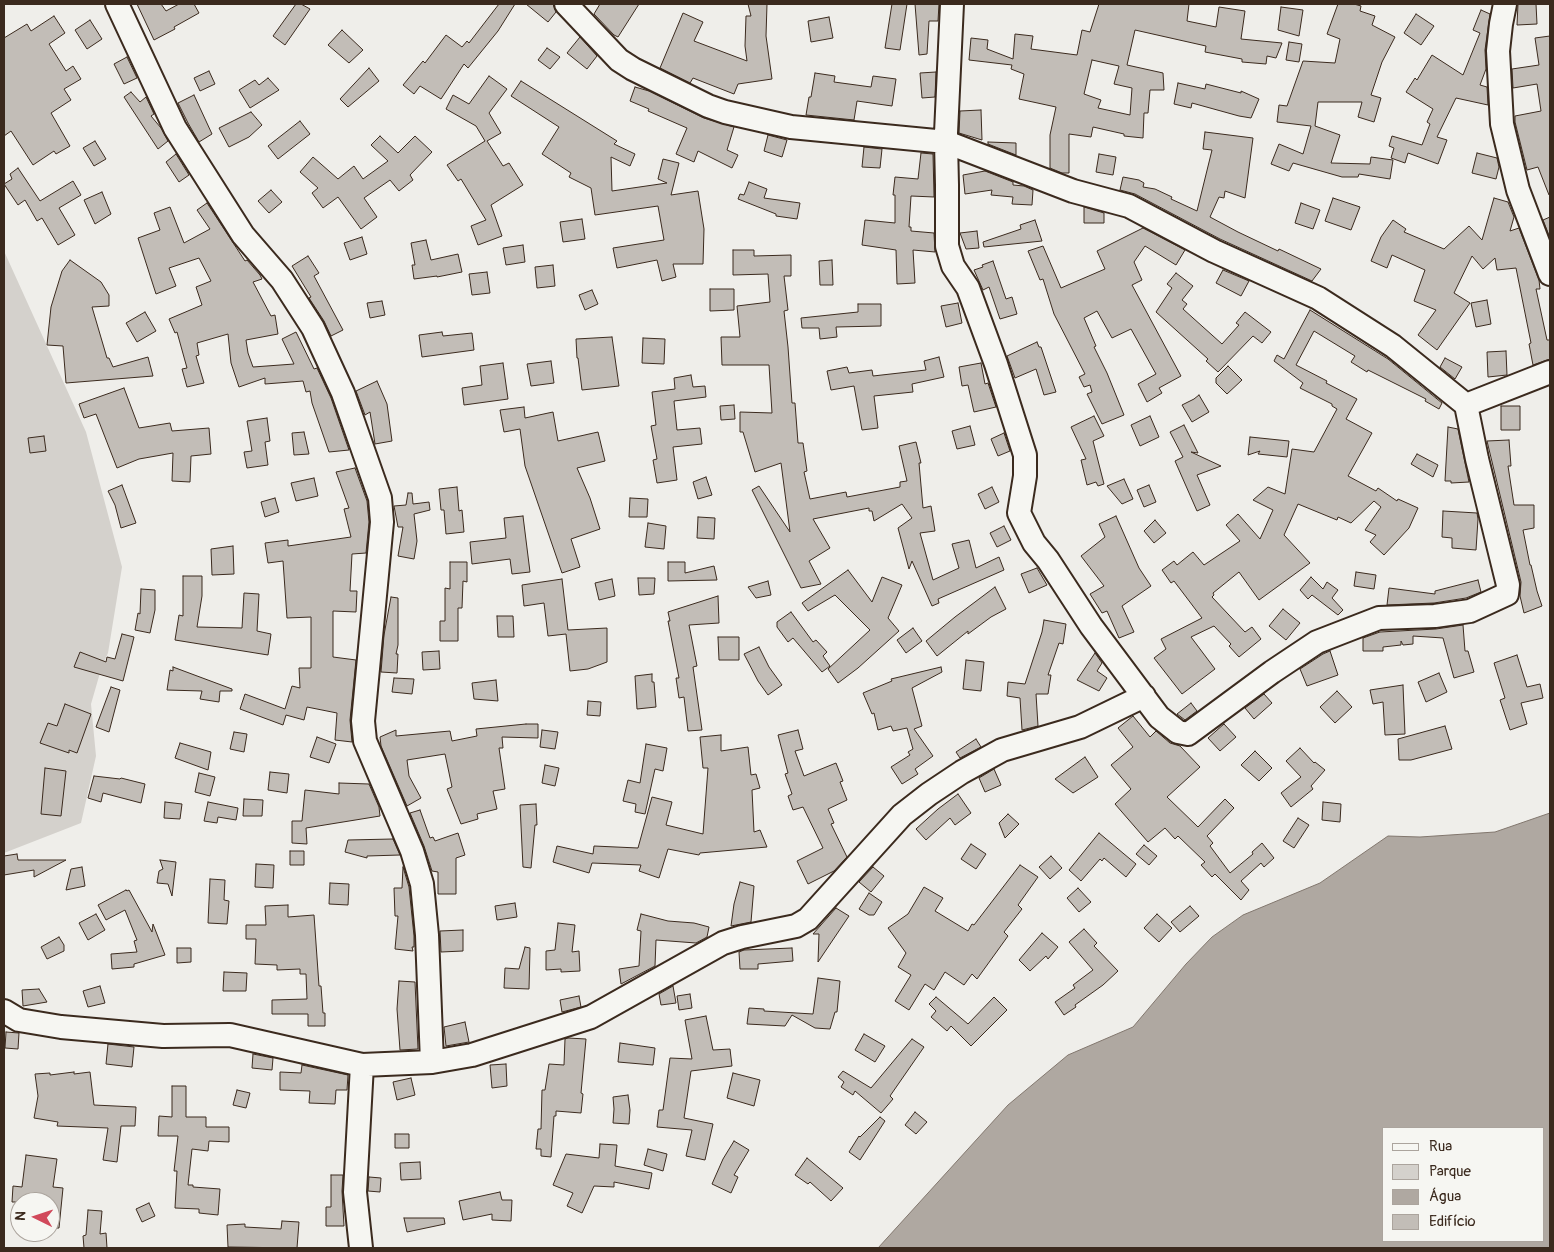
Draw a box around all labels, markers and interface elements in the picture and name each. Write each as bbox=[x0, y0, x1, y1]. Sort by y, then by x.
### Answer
legend bbox=[1382, 1127, 1544, 1242]
text: Rua bbox=[1429, 1137, 1452, 1156]
text: Parque bbox=[1429, 1162, 1471, 1181]
text: Água bbox=[1429, 1187, 1461, 1206]
north arrow bbox=[10, 1192, 60, 1242]
text: N bbox=[12, 1211, 29, 1221]
text: Edifício bbox=[1429, 1212, 1475, 1231]

